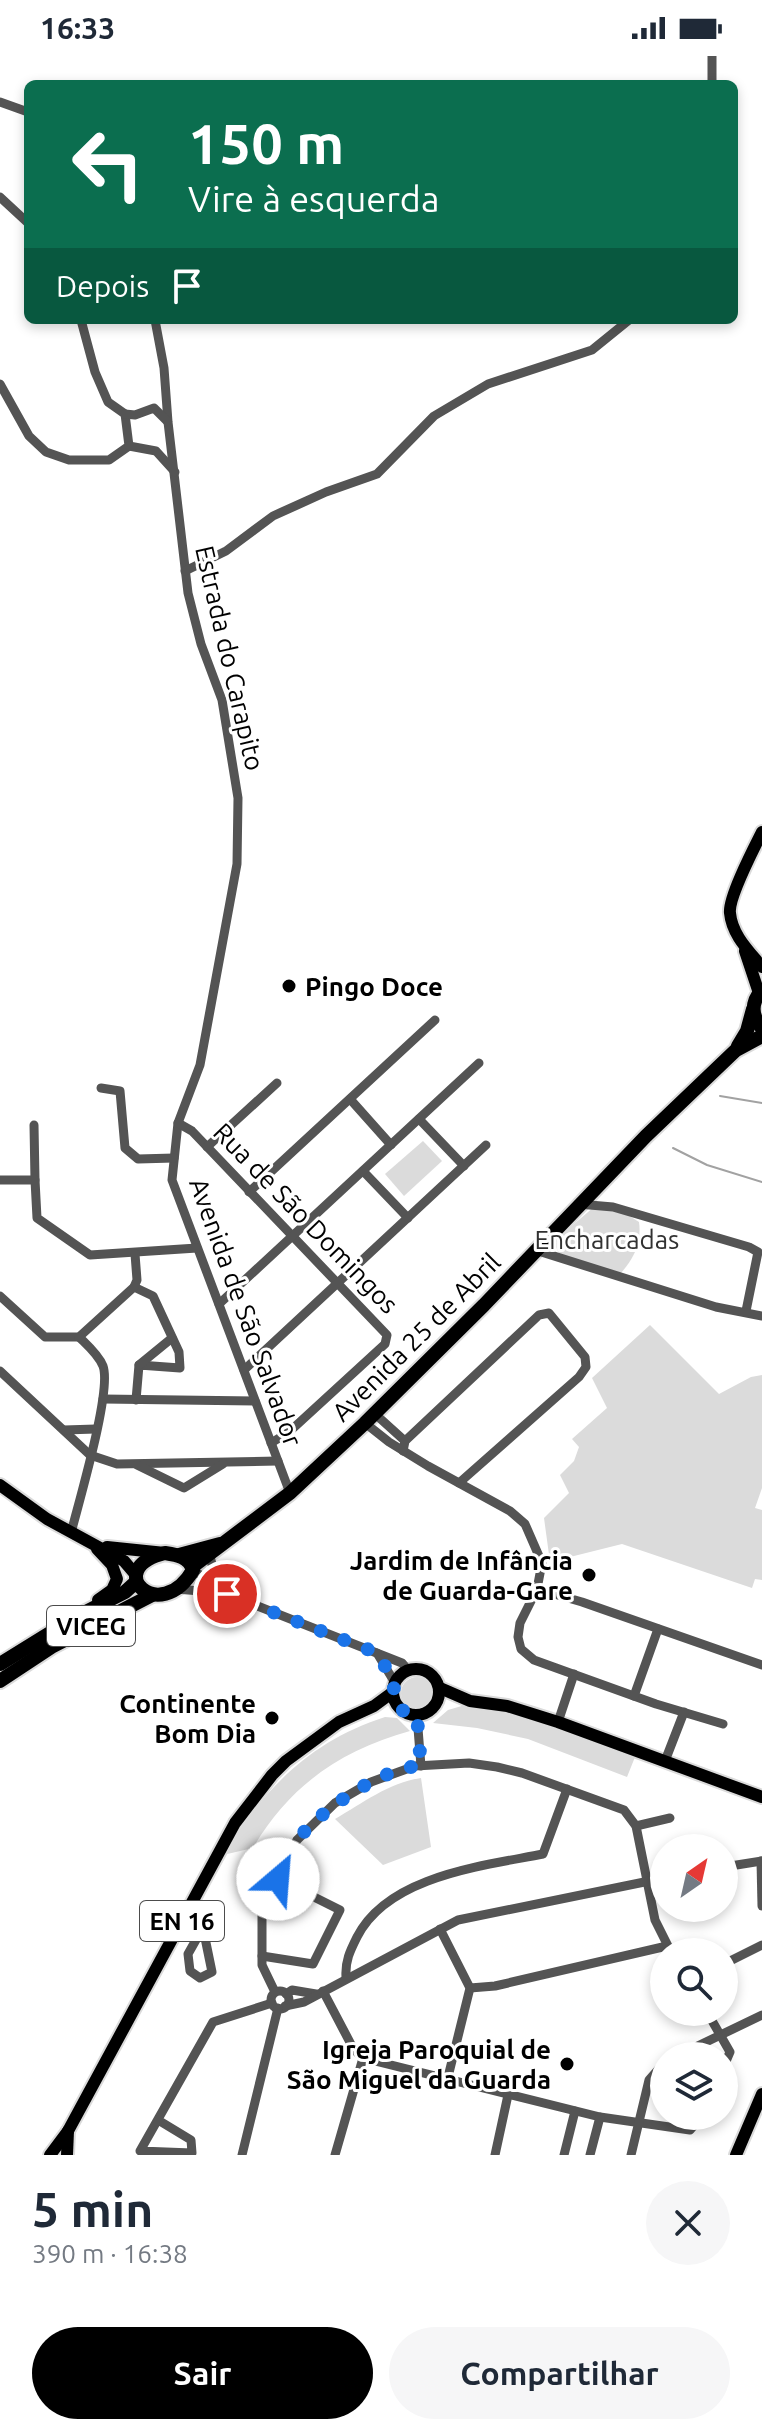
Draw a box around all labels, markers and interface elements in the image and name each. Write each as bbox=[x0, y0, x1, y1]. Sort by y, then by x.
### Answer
text: 16:33 bbox=[40, 11, 115, 45]
icon: left bbox=[56, 112, 160, 216]
text: 150 m bbox=[188, 112, 344, 175]
text: Vire à esquerda bbox=[188, 178, 439, 219]
icon: arrive bbox=[165, 264, 209, 308]
text: Depois bbox=[56, 269, 149, 303]
street label: Estrada do Carapito bbox=[190, 543, 270, 773]
place label: Pingo Doce bbox=[305, 972, 443, 1001]
marker: Pingo Doce bbox=[280, 977, 298, 995]
street label: Rua de São Domingos bbox=[208, 1117, 404, 1319]
street label: Avenida de São Salvador bbox=[184, 1174, 308, 1450]
park label: Encharcadas bbox=[535, 1225, 679, 1254]
street label: Avenida 25 de Abril bbox=[326, 1247, 506, 1427]
place label: Jardim de Infância de Guarda-Gare bbox=[350, 1546, 573, 1605]
pin bbox=[193, 1560, 261, 1628]
marker: Jardim de Infância de Guarda-Gare bbox=[580, 1566, 598, 1584]
icon: arrive bbox=[205, 1572, 249, 1616]
road number: VICEG bbox=[47, 1606, 135, 1646]
place label: Continente Bom Dia bbox=[119, 1689, 256, 1748]
marker: Continente Bom Dia bbox=[263, 1709, 281, 1727]
north arrow bbox=[650, 1834, 738, 1922]
map controls bbox=[650, 1834, 738, 2130]
position arrow bbox=[236, 1837, 320, 1921]
road number: EN 16 bbox=[140, 1901, 224, 1941]
button: search bbox=[650, 1938, 738, 2026]
place label: Igreja Paroquial de São Miguel da Guarda bbox=[287, 2035, 551, 2094]
button: layers bbox=[650, 2042, 738, 2130]
marker: Igreja Paroquial de São Miguel da Guarda bbox=[558, 2055, 576, 2073]
button: close bbox=[646, 2181, 730, 2265]
text: 5 min bbox=[32, 2182, 153, 2236]
text: 390 m · 16:38 bbox=[32, 2239, 188, 2268]
button: Sair bbox=[32, 2327, 373, 2419]
button: Compartilhar bbox=[389, 2327, 730, 2419]

